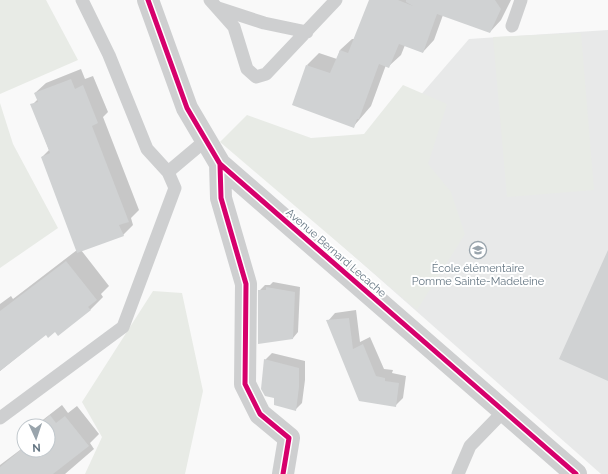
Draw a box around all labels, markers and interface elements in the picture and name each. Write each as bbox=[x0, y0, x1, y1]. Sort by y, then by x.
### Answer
street label: Avenue Bernard Lecache bbox=[283, 206, 389, 300]
school or university icon: École élémentaire Pomme Sainte-Madeleine bbox=[468, 240, 488, 260]
place label: École élémentaire Pomme Sainte-Madeleine bbox=[412, 261, 545, 288]
north arrow bbox=[16, 418, 56, 458]
text: N bbox=[32, 441, 41, 454]

